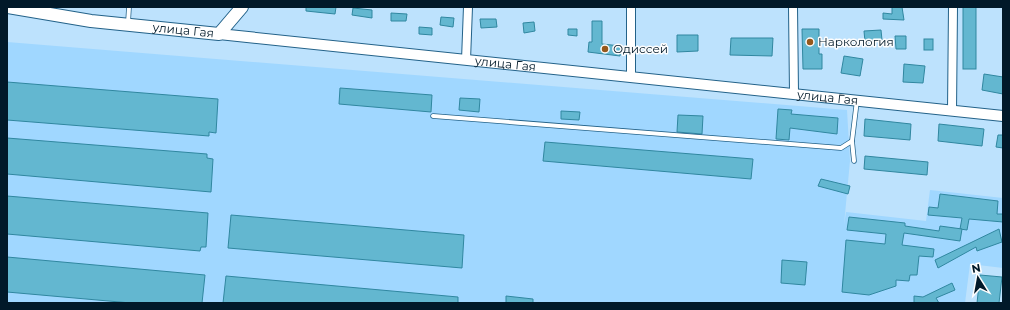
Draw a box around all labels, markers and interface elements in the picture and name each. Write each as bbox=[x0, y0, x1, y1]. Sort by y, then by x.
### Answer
street label: улица Гая bbox=[151, 19, 215, 40]
place label: Наркология bbox=[818, 34, 894, 49]
marker: Наркология bbox=[805, 37, 815, 47]
place label: Одиссей bbox=[613, 41, 668, 56]
marker: Одиссей bbox=[600, 44, 610, 54]
street label: улица Гая bbox=[473, 53, 537, 74]
street label: улица Гая bbox=[795, 86, 859, 108]
north arrow bbox=[958, 258, 998, 298]
text: N bbox=[970, 260, 982, 276]

